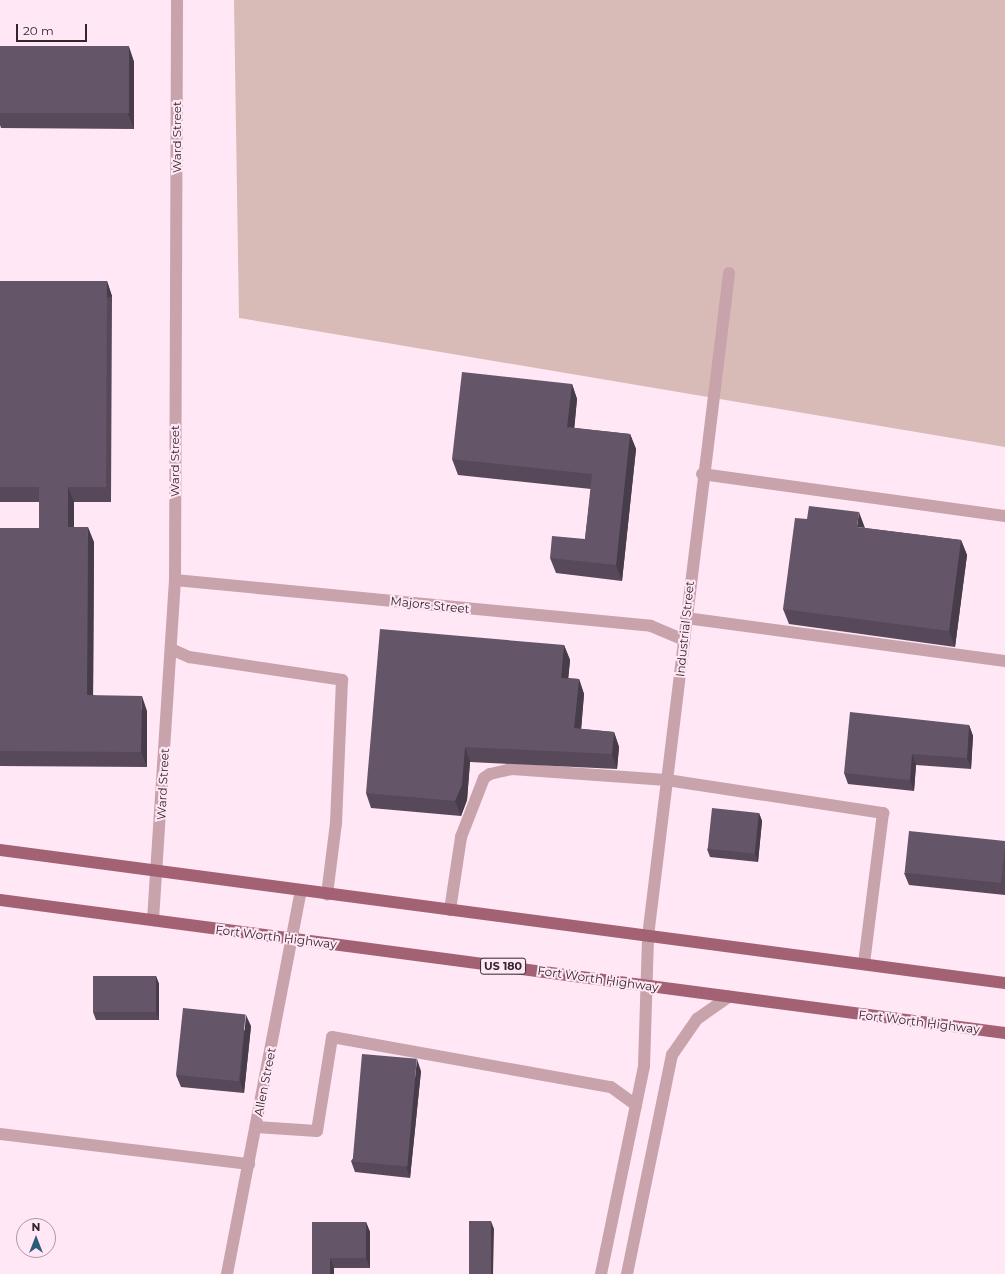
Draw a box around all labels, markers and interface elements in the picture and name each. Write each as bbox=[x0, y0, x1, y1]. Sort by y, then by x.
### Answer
scale bar bbox=[18, 16, 89, 42]
text: 20 m bbox=[23, 23, 54, 38]
street label: Ward Street bbox=[170, 101, 184, 173]
street label: Ward Street bbox=[168, 425, 182, 497]
street label: Industrial Street bbox=[673, 580, 697, 678]
street label: Majors Street bbox=[390, 594, 470, 616]
street label: Ward Street bbox=[154, 748, 172, 820]
street label: Fort Worth Highway bbox=[215, 922, 337, 952]
road number: US 180 bbox=[480, 957, 526, 975]
street label: Fort Worth Highway bbox=[537, 963, 659, 995]
street label: Fort Worth Highway bbox=[858, 1007, 980, 1037]
street label: Allen Street bbox=[251, 1046, 279, 1118]
north arrow bbox=[16, 1218, 56, 1258]
text: N bbox=[32, 1220, 40, 1234]

